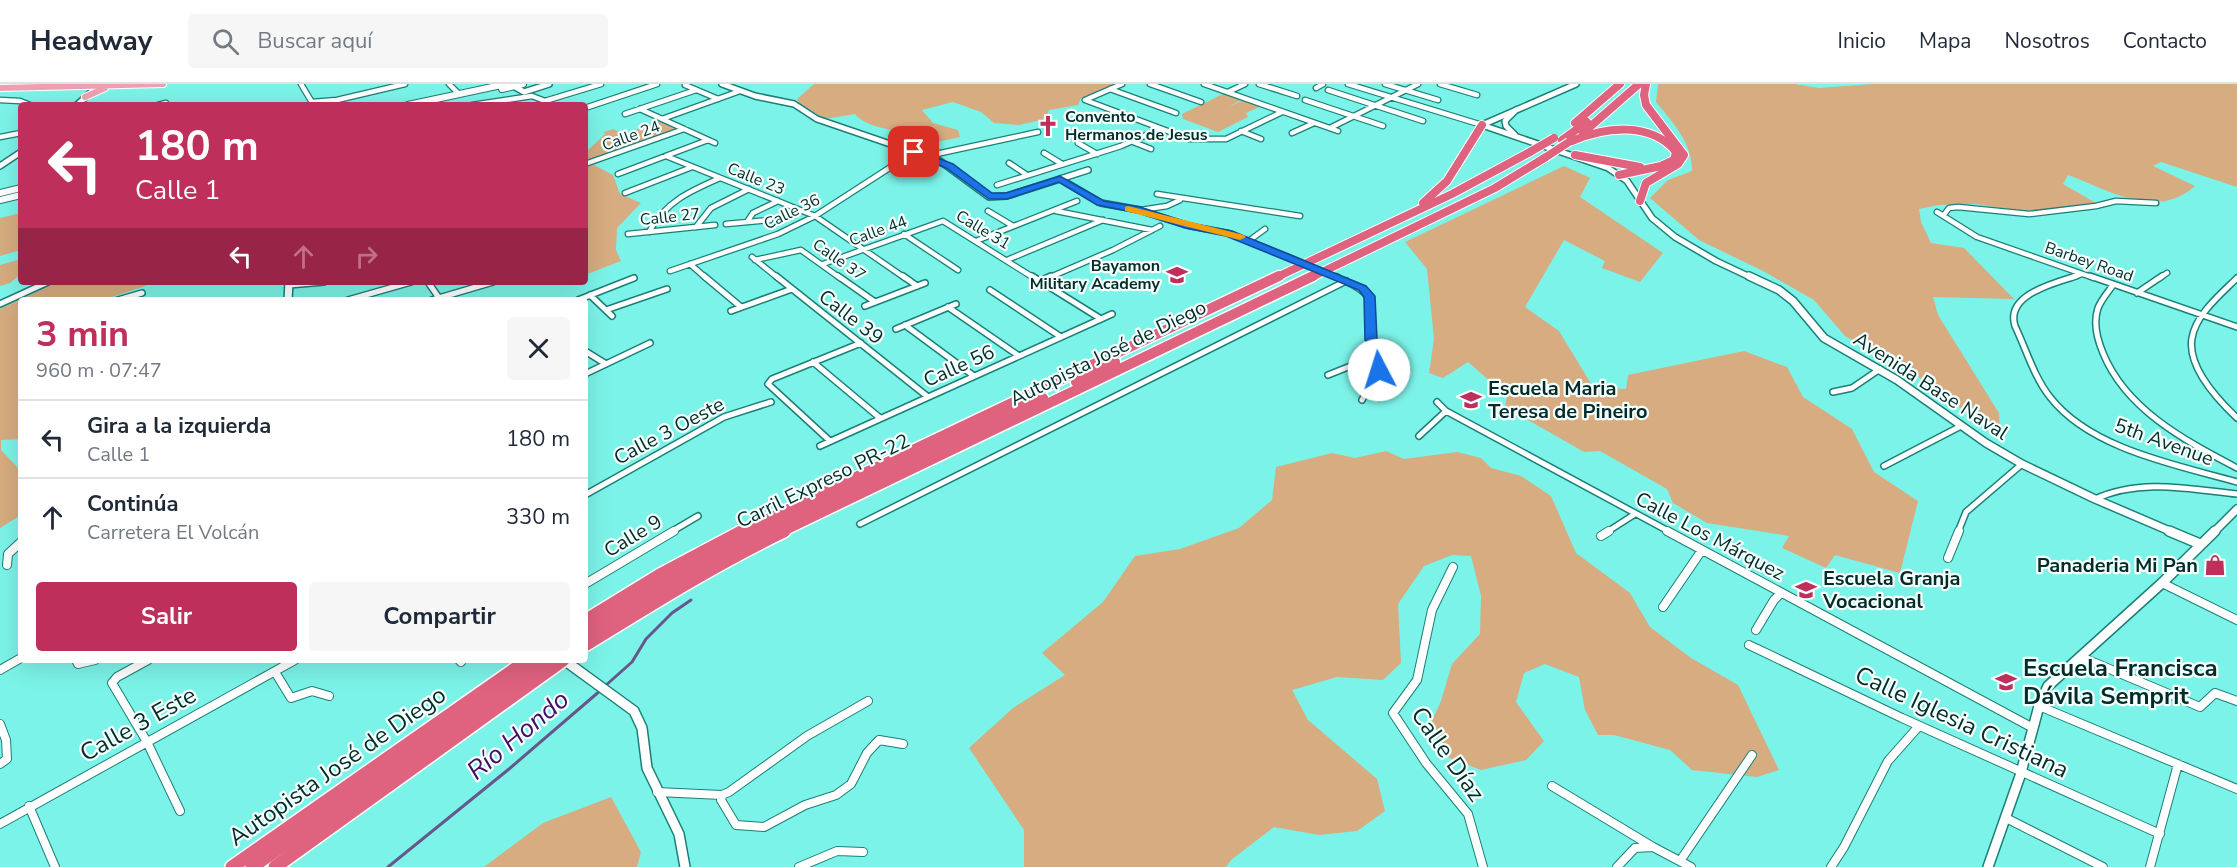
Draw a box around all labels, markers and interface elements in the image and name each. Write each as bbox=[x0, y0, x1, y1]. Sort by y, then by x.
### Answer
search box bbox=[188, 14, 608, 68]
text: Headway bbox=[30, 22, 152, 60]
icon: search bbox=[209, 25, 242, 58]
text: Buscar aquí bbox=[257, 26, 372, 56]
text: Inicio bbox=[1838, 27, 1886, 55]
text: Mapa bbox=[1919, 27, 1971, 55]
text: Nosotros bbox=[2004, 27, 2090, 55]
text: Contacto bbox=[2123, 27, 2207, 55]
place label: Convento Hermanos de Jesus bbox=[1065, 106, 1208, 146]
church icon: Convento Hermanos de Jesus bbox=[1036, 114, 1060, 138]
street label: Calle 24 bbox=[599, 115, 663, 157]
text: 180 m bbox=[135, 118, 259, 175]
icon: left bbox=[36, 126, 114, 204]
pin bbox=[888, 126, 939, 177]
icon: arrive bbox=[897, 135, 930, 168]
street label: Calle 23 bbox=[724, 158, 788, 200]
text: Calle 1 bbox=[135, 172, 220, 209]
street label: Calle 36 bbox=[760, 189, 824, 235]
street label: Calle 27 bbox=[639, 203, 701, 231]
street label: Calle 31 bbox=[952, 205, 1014, 255]
street label: Calle 44 bbox=[846, 210, 910, 252]
street label: Calle 37 bbox=[808, 234, 870, 286]
street label: Barbey Road bbox=[2042, 237, 2136, 287]
icon: left bbox=[224, 240, 257, 273]
icon: ahead bbox=[287, 240, 320, 273]
icon: right bbox=[350, 240, 383, 273]
place label: Bayamon Military Academy bbox=[1030, 255, 1161, 295]
school or university icon: Bayamon Military Academy bbox=[1165, 263, 1189, 287]
street label: Calle 39 bbox=[813, 283, 889, 351]
street label: Autopista José de Diego bbox=[1005, 294, 1211, 412]
text: 3 min bbox=[36, 310, 129, 359]
button: close bbox=[507, 317, 570, 380]
street label: Avenida Base Naval bbox=[1848, 326, 2014, 446]
street label: Calle 56 bbox=[919, 338, 999, 394]
position arrow bbox=[1347, 338, 1411, 402]
text: 960 m · 07:47 bbox=[36, 357, 162, 384]
place label: Escuela Maria Teresa de Pineiro bbox=[1488, 375, 1648, 425]
school or university icon: Escuela Maria Teresa de Pineiro bbox=[1459, 388, 1483, 412]
street label: Calle 3 Oeste bbox=[609, 391, 729, 471]
text: Gira a la izquierda bbox=[87, 411, 271, 441]
street label: 5th Avenue bbox=[2111, 412, 2217, 472]
icon: left bbox=[36, 423, 69, 456]
text: 180 m bbox=[506, 424, 570, 454]
street label: Carril Expreso PR-22 bbox=[732, 427, 914, 535]
text: Calle 1 bbox=[87, 441, 150, 468]
street label: Calle Los Márquez bbox=[1631, 485, 1789, 587]
text: Continúa bbox=[87, 489, 178, 519]
icon: ahead bbox=[36, 501, 69, 534]
text: 330 m bbox=[506, 502, 570, 532]
street label: Calle 9 bbox=[599, 508, 667, 564]
text: Carretera El Volcán bbox=[87, 519, 259, 546]
place label: Panaderia Mi Pan bbox=[2037, 552, 2198, 579]
shop icon: Panaderia Mi Pan bbox=[2203, 553, 2227, 577]
place label: Escuela Granja Vocacional bbox=[1822, 565, 1960, 615]
school or university icon: Escuela Granja Vocacional bbox=[1794, 578, 1818, 602]
button: Salir bbox=[36, 582, 297, 651]
button: Compartir bbox=[309, 582, 570, 651]
place label: Escuela Francisca Dávila Semprit bbox=[2023, 652, 2218, 712]
street label: Calle Iglesia Cristiana bbox=[1850, 658, 2074, 786]
school or university icon: Escuela Francisca Dávila Semprit bbox=[1994, 670, 2018, 694]
street label: Calle 3 Este bbox=[74, 679, 202, 769]
street label: Autopista José de Diego bbox=[222, 679, 452, 853]
water label: Río Hondo bbox=[460, 682, 576, 788]
street label: Calle Díaz bbox=[1404, 700, 1492, 808]

